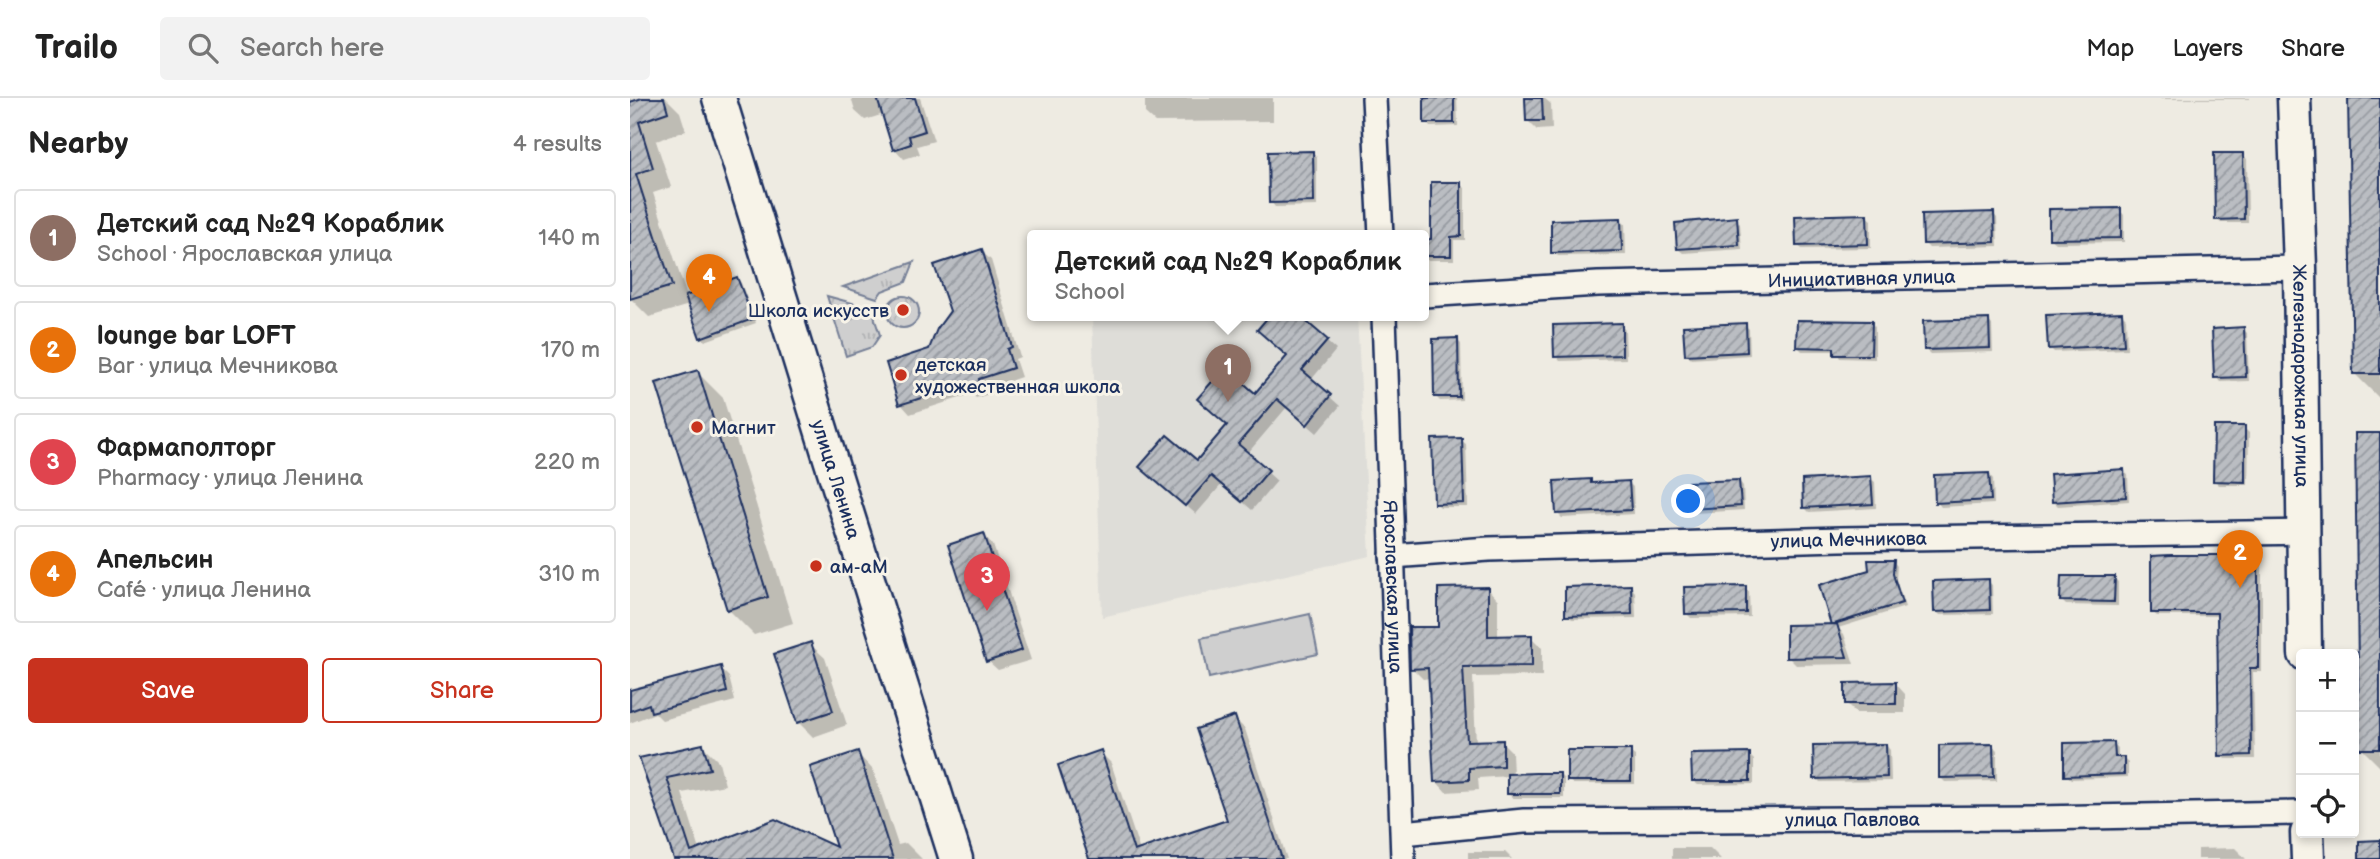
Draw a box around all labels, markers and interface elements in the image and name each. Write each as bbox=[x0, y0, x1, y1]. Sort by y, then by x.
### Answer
search box bbox=[160, 17, 650, 80]
text: Trailo bbox=[35, 28, 118, 68]
icon: search bbox=[184, 29, 222, 67]
text: Search here bbox=[240, 33, 384, 64]
text: Map bbox=[2086, 34, 2134, 63]
text: Layers bbox=[2172, 34, 2243, 63]
text: Share bbox=[2281, 34, 2345, 63]
text: Nearby bbox=[28, 126, 128, 162]
text: 4 results bbox=[513, 130, 602, 158]
text: Детский сад №29 Кораблик bbox=[97, 209, 444, 240]
text: 1 bbox=[48, 224, 58, 252]
text: 140 m bbox=[538, 224, 600, 252]
popup bbox=[1027, 230, 1429, 321]
text: School · Ярославская улица bbox=[97, 240, 393, 268]
text: Детский сад №29 Кораблик bbox=[1055, 247, 1401, 278]
pin: 4 bbox=[686, 254, 732, 312]
street label: Железнодорожная улица bbox=[2287, 264, 2313, 488]
street label: Инициативная улица bbox=[1767, 266, 1956, 293]
text: School bbox=[1055, 278, 1125, 306]
place label: Школа искусств bbox=[748, 300, 889, 323]
marker: Школа искусств bbox=[895, 302, 911, 318]
text: lounge bar LOFT bbox=[97, 321, 296, 352]
text: 2 bbox=[46, 336, 60, 364]
text: 170 m bbox=[541, 336, 600, 364]
pin: 1 bbox=[1205, 344, 1251, 402]
text: Bar · улица Мечникова bbox=[97, 352, 338, 380]
place label: детская художественная школа bbox=[915, 354, 1121, 399]
marker: детская художественная школа bbox=[893, 367, 909, 383]
place label: Магнит bbox=[711, 417, 776, 440]
street label: улица Ленина bbox=[806, 417, 865, 542]
marker: Магнит bbox=[689, 419, 705, 435]
text: Фармаполторг bbox=[97, 433, 276, 464]
text: 3 bbox=[46, 448, 60, 476]
text: 220 m bbox=[534, 448, 600, 476]
text: Pharmacy · улица Ленина bbox=[97, 464, 363, 492]
your location bbox=[1671, 484, 1705, 518]
street label: Ярославская улица bbox=[1377, 500, 1407, 674]
street label: улица Мечникова bbox=[1770, 528, 1927, 554]
pin: 2 bbox=[2217, 530, 2263, 588]
text: Апельсин bbox=[97, 545, 214, 576]
pin: 3 bbox=[964, 553, 1010, 611]
place label: ам-аМ bbox=[830, 556, 888, 579]
marker: ам-аМ bbox=[808, 558, 824, 574]
text: 4 bbox=[46, 560, 60, 588]
text: 310 m bbox=[538, 560, 600, 588]
text: Café · улица Ленина bbox=[97, 576, 311, 604]
map controls bbox=[2296, 649, 2359, 838]
button: + bbox=[2296, 649, 2359, 712]
button: Save bbox=[28, 658, 308, 723]
button: Share bbox=[322, 658, 602, 723]
button: − bbox=[2296, 712, 2359, 775]
button: locate bbox=[2296, 775, 2359, 838]
street label: улица Павлова bbox=[1785, 809, 1920, 832]

